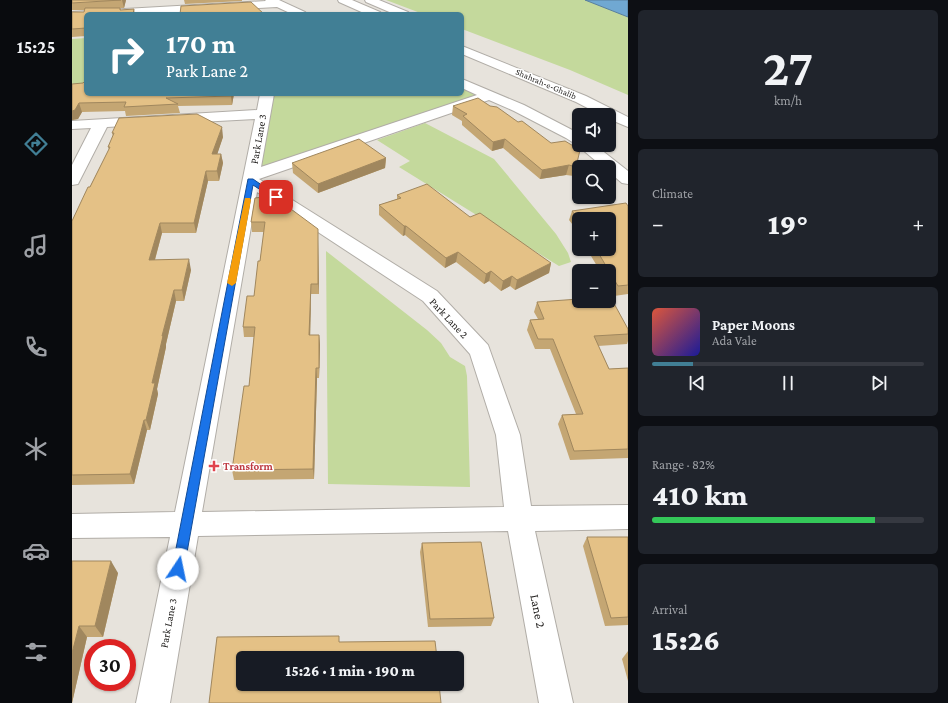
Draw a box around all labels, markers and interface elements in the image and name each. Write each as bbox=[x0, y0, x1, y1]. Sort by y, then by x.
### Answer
icon: right bbox=[100, 28, 152, 80]
text: 170 m bbox=[166, 28, 236, 59]
text: 15:25 bbox=[17, 37, 55, 57]
text: 27 bbox=[763, 38, 813, 96]
text: Park Lane 2 bbox=[166, 61, 248, 81]
street label: Shahrah-e-Ghalib bbox=[514, 67, 578, 101]
text: km/h bbox=[774, 93, 802, 108]
map controls bbox=[572, 108, 616, 308]
button: sound bbox=[572, 108, 616, 152]
street label: Park Lane 3 bbox=[248, 113, 268, 165]
icon: directions bbox=[22, 130, 50, 158]
button: search bbox=[572, 160, 616, 204]
pin bbox=[259, 180, 293, 214]
icon: arrive bbox=[265, 186, 287, 208]
text: Climate bbox=[652, 186, 693, 201]
text: 19° bbox=[768, 207, 808, 240]
text: − bbox=[652, 211, 664, 236]
text: + bbox=[912, 211, 924, 236]
button: + bbox=[572, 212, 616, 256]
icon: music bbox=[22, 232, 50, 260]
button: − bbox=[572, 264, 616, 308]
street label: Park Lane 2 bbox=[427, 296, 471, 340]
text: Paper Moons bbox=[712, 317, 795, 333]
icon: phone bbox=[22, 333, 50, 361]
text: Ada Vale bbox=[712, 333, 757, 348]
icon: previous bbox=[686, 372, 708, 394]
icon: pause bbox=[777, 372, 799, 394]
icon: next bbox=[868, 372, 890, 394]
icon: climate bbox=[22, 435, 50, 463]
text: Range · 82% bbox=[652, 457, 715, 472]
marker: Transform bbox=[208, 460, 220, 472]
place label: Transform bbox=[223, 460, 274, 472]
text: 410 km bbox=[652, 478, 748, 511]
icon: car bbox=[22, 537, 50, 565]
position arrow bbox=[157, 548, 199, 590]
street label: Lane 2 bbox=[527, 593, 549, 629]
street label: Park Lane 3 bbox=[157, 597, 179, 649]
text: Arrival bbox=[652, 602, 687, 617]
text: 15:26 bbox=[652, 623, 720, 656]
icon: filters bbox=[22, 638, 50, 666]
speed limit sign: 30 bbox=[84, 639, 136, 691]
text: 15:26 · 1 min · 190 m bbox=[285, 663, 415, 679]

